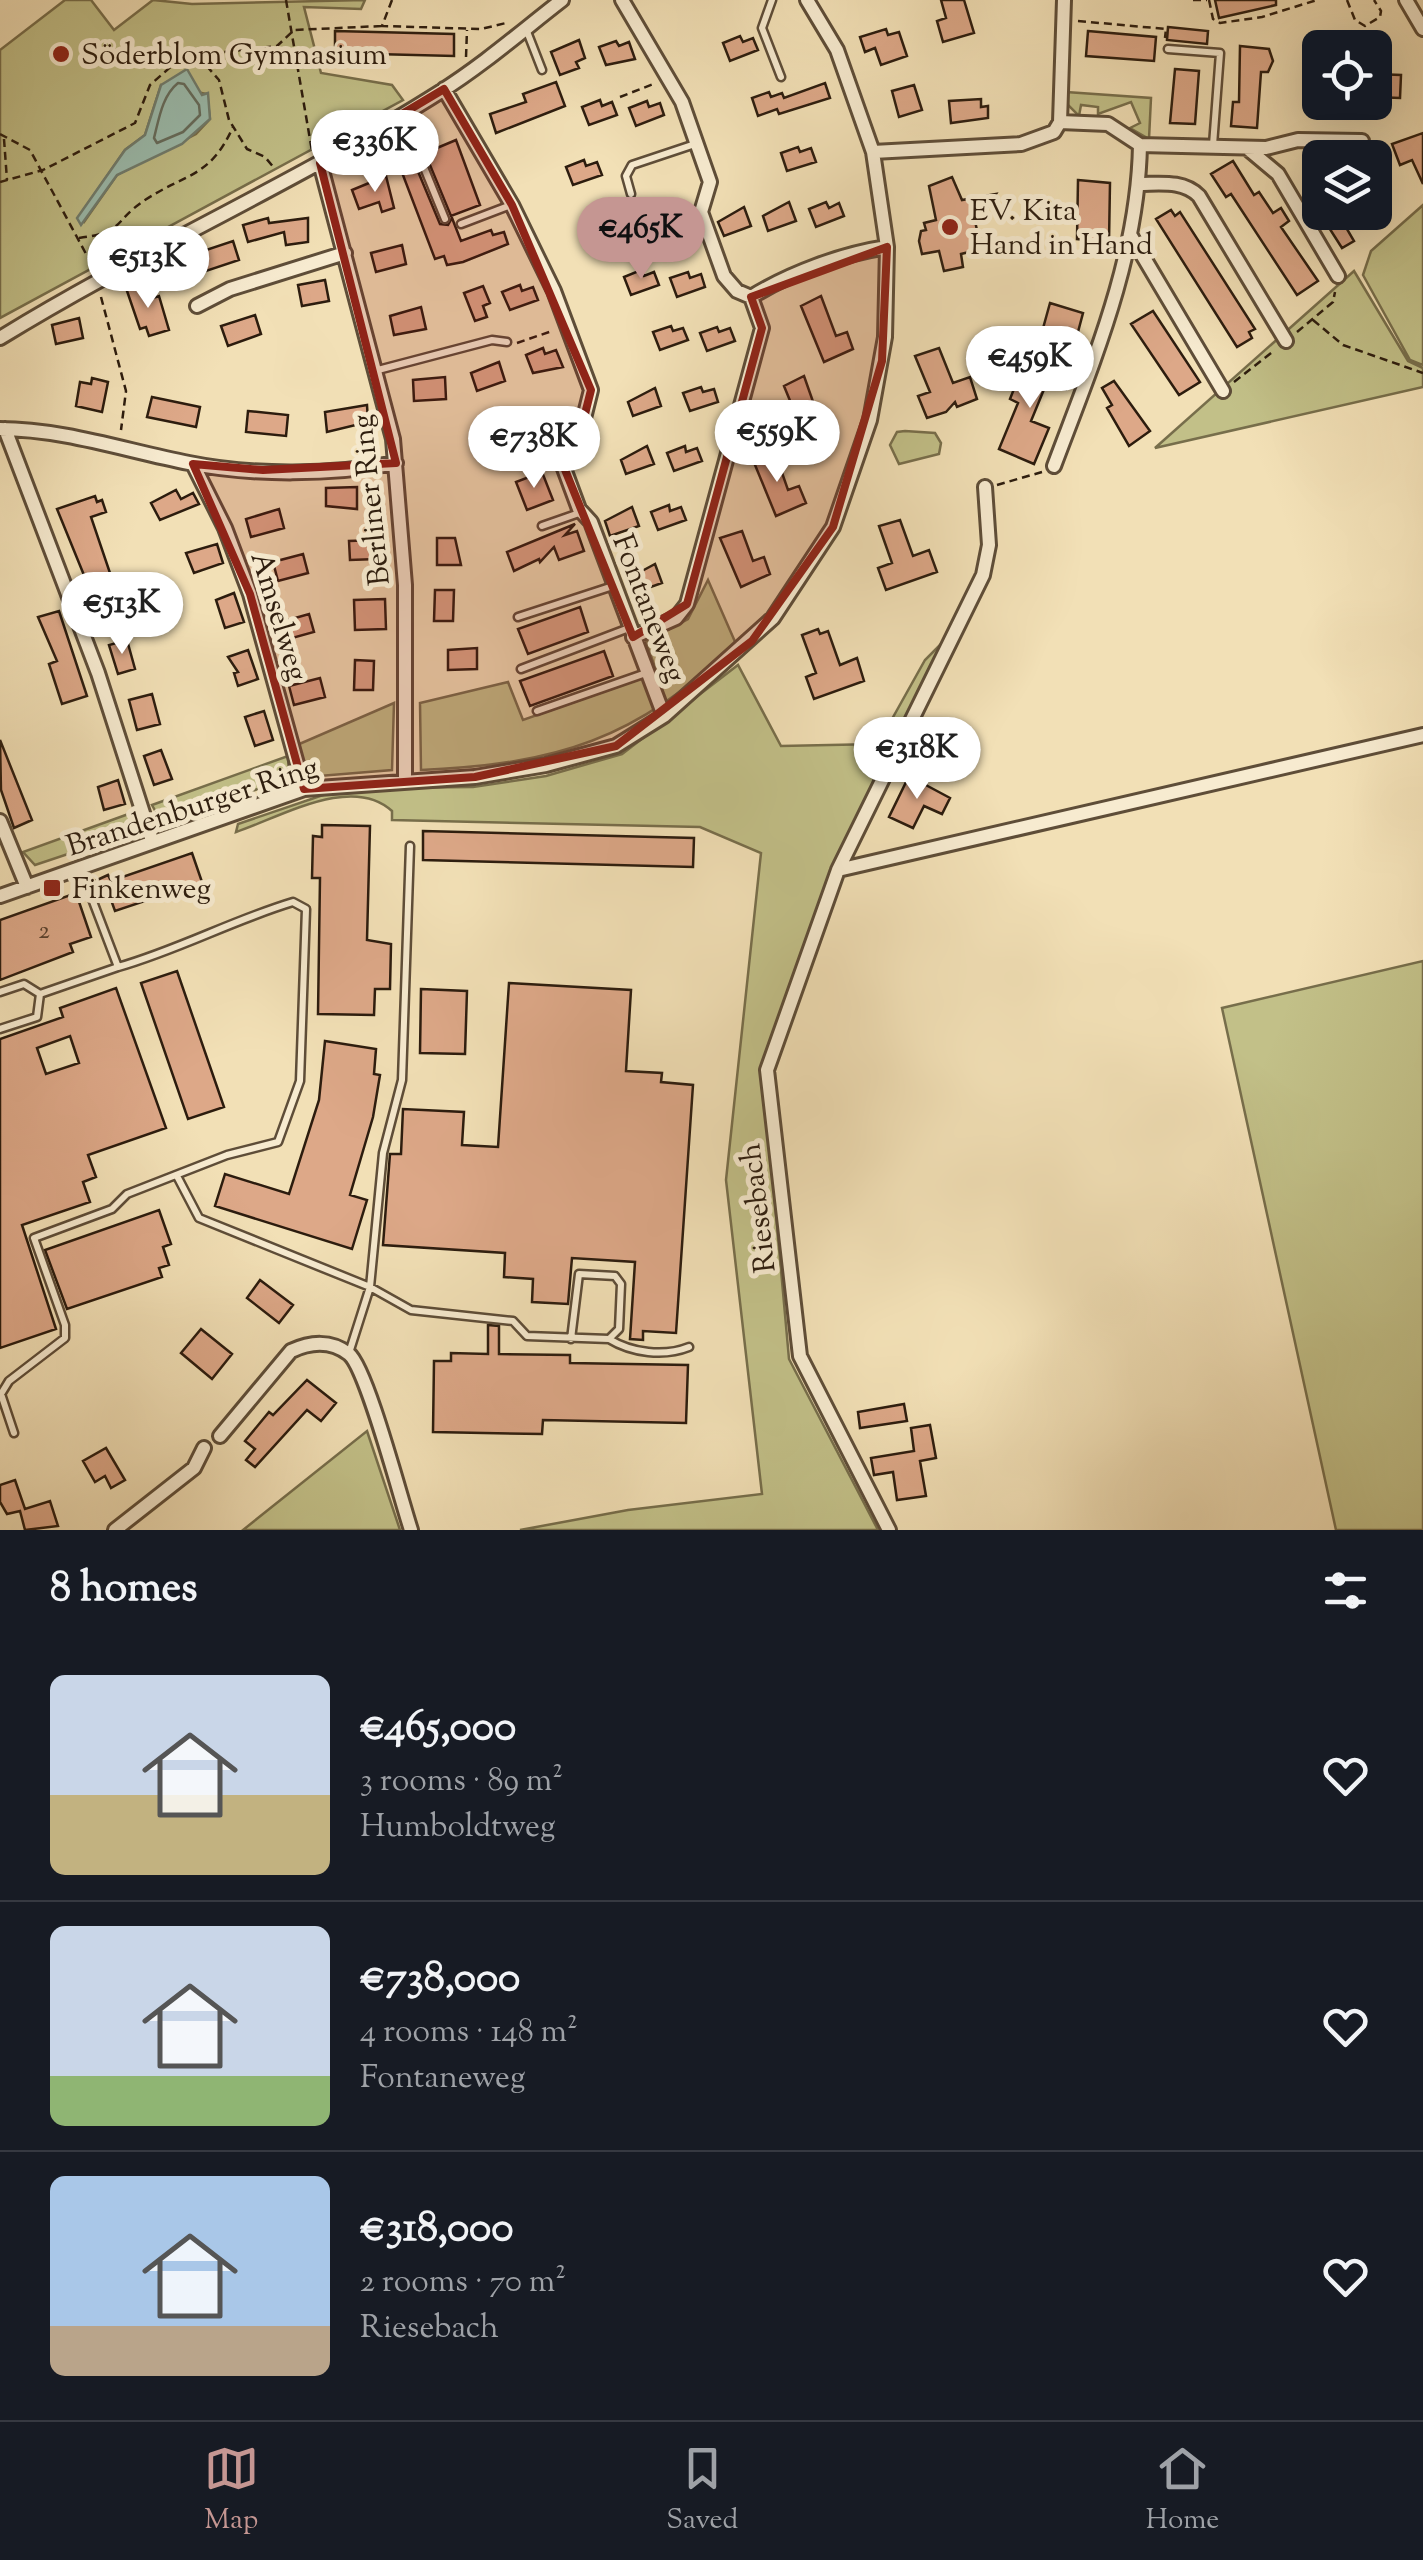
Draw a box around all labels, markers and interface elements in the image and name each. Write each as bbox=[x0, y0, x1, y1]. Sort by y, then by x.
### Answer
map controls bbox=[1302, 30, 1392, 230]
button: locate bbox=[1302, 30, 1392, 120]
place label: Söderblom Gymnasium bbox=[81, 35, 387, 78]
marker: Söderblom Gymnasium bbox=[50, 43, 72, 65]
pin: €336K bbox=[305, 110, 445, 195]
text: €336K bbox=[333, 119, 417, 165]
button: layers bbox=[1302, 140, 1392, 230]
place label: EV. Kita Hand in Hand bbox=[970, 191, 1153, 268]
pin: €465K bbox=[571, 197, 711, 282]
text: €465K bbox=[599, 206, 683, 252]
marker: EV. Kita Hand in Hand bbox=[939, 216, 961, 238]
pin: €513K bbox=[78, 226, 218, 311]
text: €513K bbox=[109, 235, 187, 281]
pin: €459K bbox=[960, 326, 1100, 411]
text: €459K bbox=[988, 335, 1072, 381]
pin: €559K bbox=[707, 400, 847, 485]
pin: €738K bbox=[464, 406, 604, 491]
text: €559K bbox=[737, 409, 817, 455]
street label: Berliner Ring bbox=[342, 412, 403, 588]
text: €738K bbox=[490, 415, 578, 461]
street label: Fontaneweg bbox=[600, 529, 696, 689]
street label: Amselweg bbox=[238, 547, 318, 687]
pin: €513K bbox=[52, 572, 192, 657]
text: €513K bbox=[83, 581, 161, 627]
pin: €318K bbox=[847, 717, 987, 802]
text: €318K bbox=[876, 726, 958, 772]
street label: Brandenburger Ring bbox=[61, 747, 324, 869]
place label: Finkenweg bbox=[72, 869, 211, 912]
marker: Finkenweg bbox=[41, 877, 63, 899]
house number: 2 bbox=[38, 914, 50, 950]
street label: Riesebach bbox=[730, 1140, 789, 1275]
text: 8 homes bbox=[50, 1560, 198, 1620]
icon: filters bbox=[1318, 1563, 1373, 1618]
text: €465,000 bbox=[360, 1699, 516, 1759]
icon: home bbox=[130, 1715, 250, 1835]
icon: heart bbox=[1318, 1748, 1373, 1803]
text: 3 rooms · 89 m² bbox=[360, 1759, 563, 1805]
text: Humboldtweg bbox=[360, 1805, 556, 1851]
text: €738,000 bbox=[360, 1950, 520, 2010]
icon: home bbox=[130, 1966, 250, 2086]
icon: heart bbox=[1318, 1999, 1373, 2054]
text: 4 rooms · 148 m² bbox=[360, 2010, 578, 2056]
text: Fontaneweg bbox=[360, 2056, 526, 2102]
text: €318,000 bbox=[360, 2200, 514, 2260]
icon: home bbox=[130, 2216, 250, 2336]
icon: heart bbox=[1318, 2249, 1373, 2304]
text: 2 rooms · 70 m² bbox=[360, 2260, 566, 2306]
text: Riesebach bbox=[360, 2306, 499, 2352]
tab: Map bbox=[204, 2441, 259, 2541]
tab: Saved bbox=[666, 2441, 738, 2541]
tab: Home bbox=[1146, 2441, 1219, 2541]

